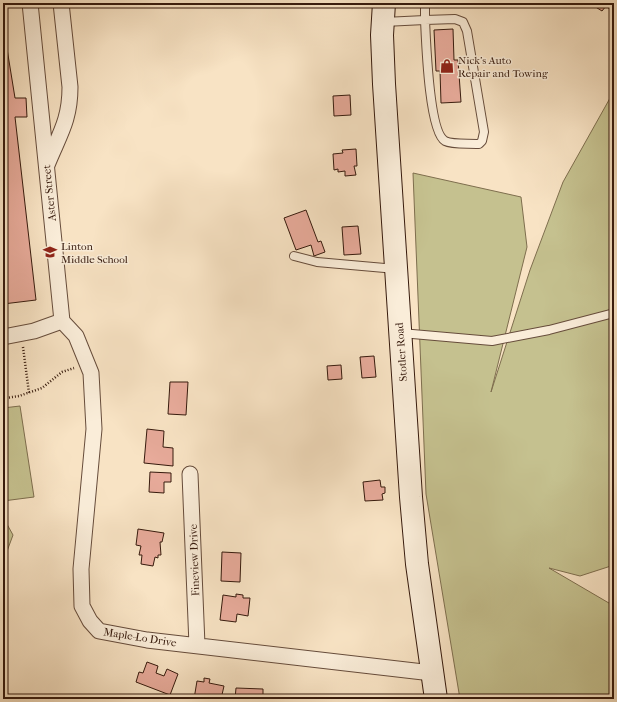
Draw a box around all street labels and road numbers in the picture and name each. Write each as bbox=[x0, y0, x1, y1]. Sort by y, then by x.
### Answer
street label: Aster Street bbox=[40, 164, 59, 223]
street label: Stotler Road bbox=[393, 321, 410, 382]
street label: Fineview Drive bbox=[187, 523, 202, 596]
street label: Maple-Lo Drive bbox=[102, 625, 178, 650]

